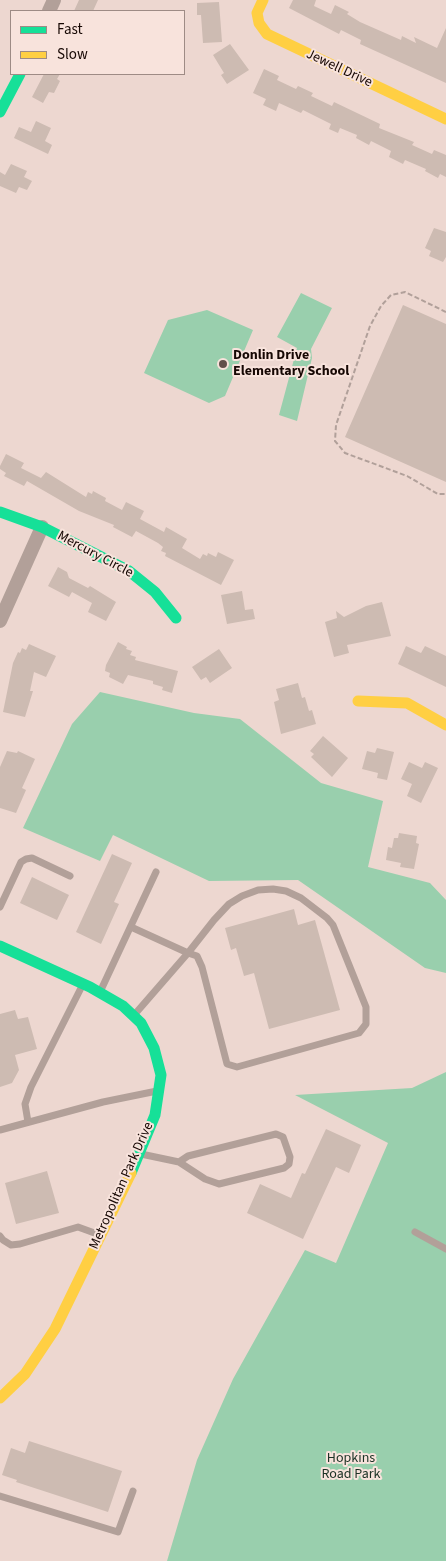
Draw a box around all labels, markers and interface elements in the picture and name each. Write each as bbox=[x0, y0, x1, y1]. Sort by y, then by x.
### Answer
legend bbox=[10, 10, 185, 75]
text: Fast bbox=[57, 19, 83, 40]
text: Slow bbox=[57, 44, 88, 65]
street label: Jewell Drive bbox=[303, 46, 375, 92]
place label: Donlin Drive Elementary School bbox=[233, 348, 349, 381]
marker: Donlin Drive Elementary School bbox=[217, 358, 229, 370]
street label: Mercury Circle bbox=[54, 528, 136, 582]
street label: Metropolitan Park Drive bbox=[86, 1120, 158, 1252]
park label: Hopkins Road Park bbox=[321, 1451, 381, 1484]

